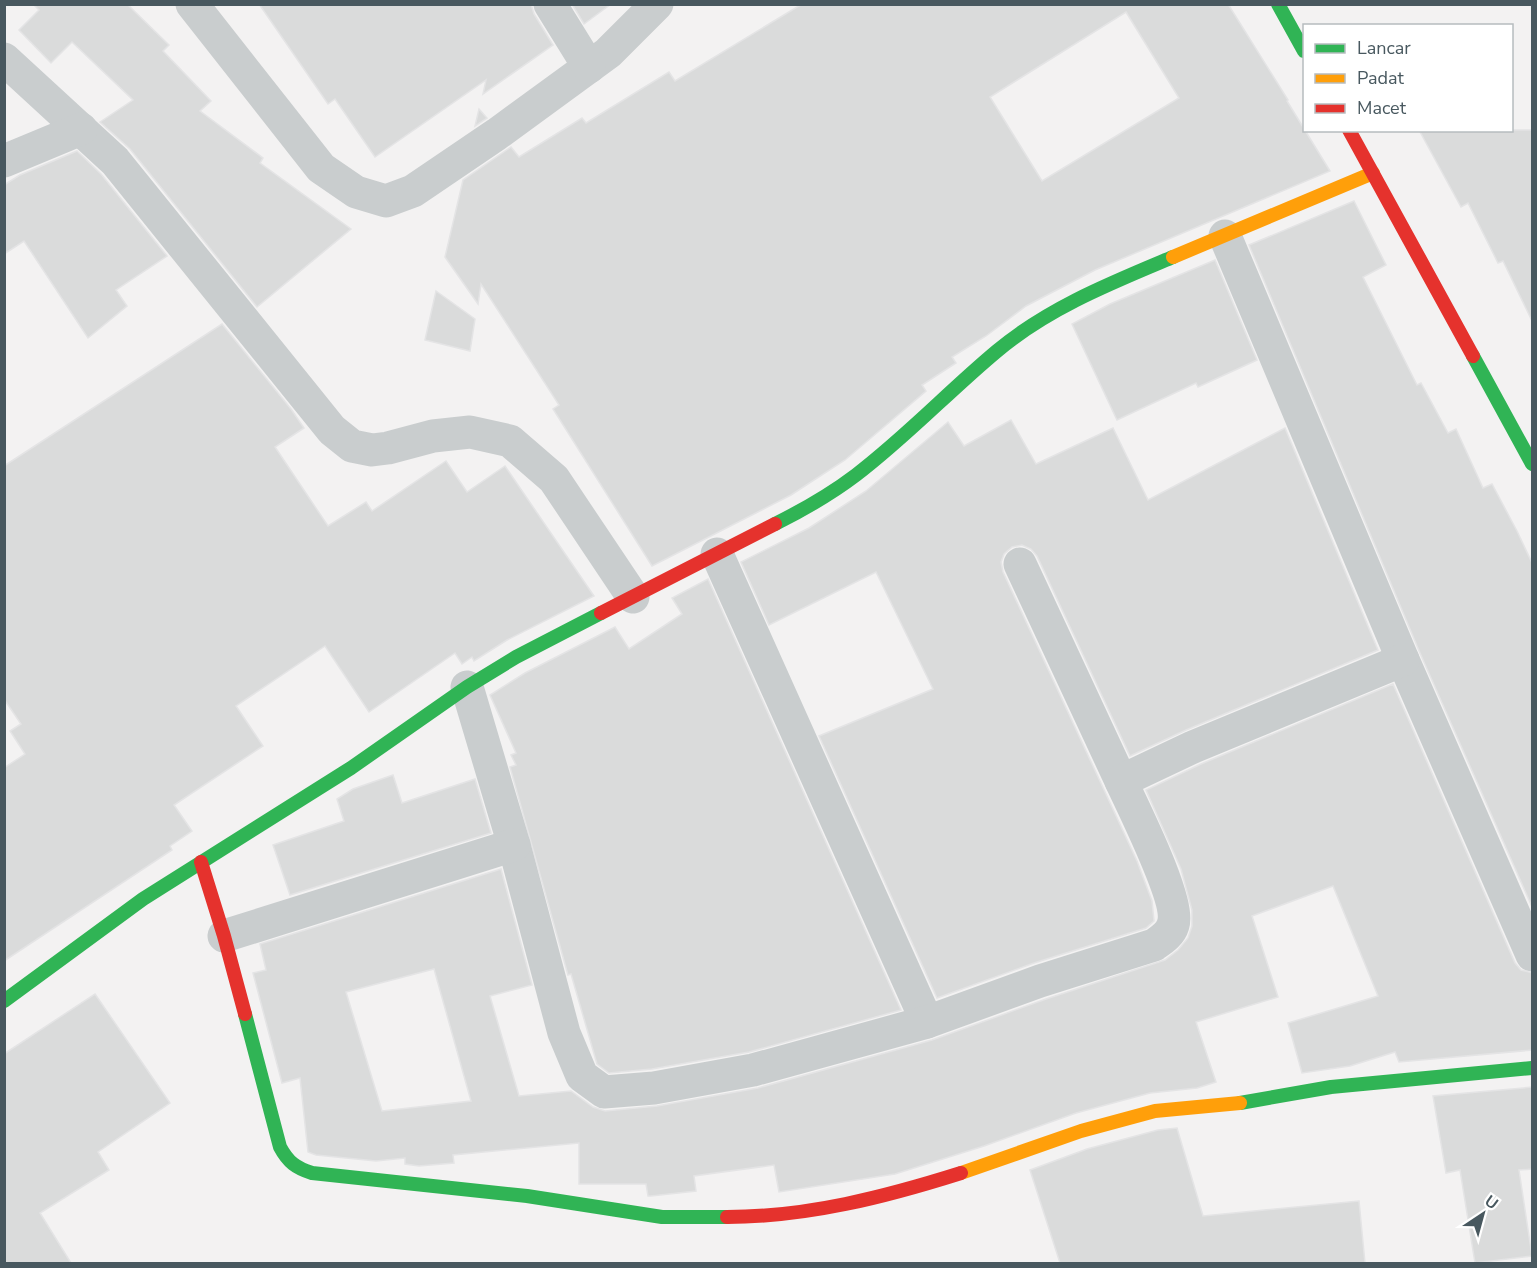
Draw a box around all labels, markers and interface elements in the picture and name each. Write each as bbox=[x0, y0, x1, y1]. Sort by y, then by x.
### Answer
legend bbox=[1303, 24, 1513, 132]
text: Lancar bbox=[1357, 36, 1411, 60]
text: Padat bbox=[1357, 66, 1405, 90]
text: Macet bbox=[1357, 96, 1407, 120]
north arrow bbox=[1453, 1184, 1513, 1244]
text: U bbox=[1480, 1190, 1502, 1215]

